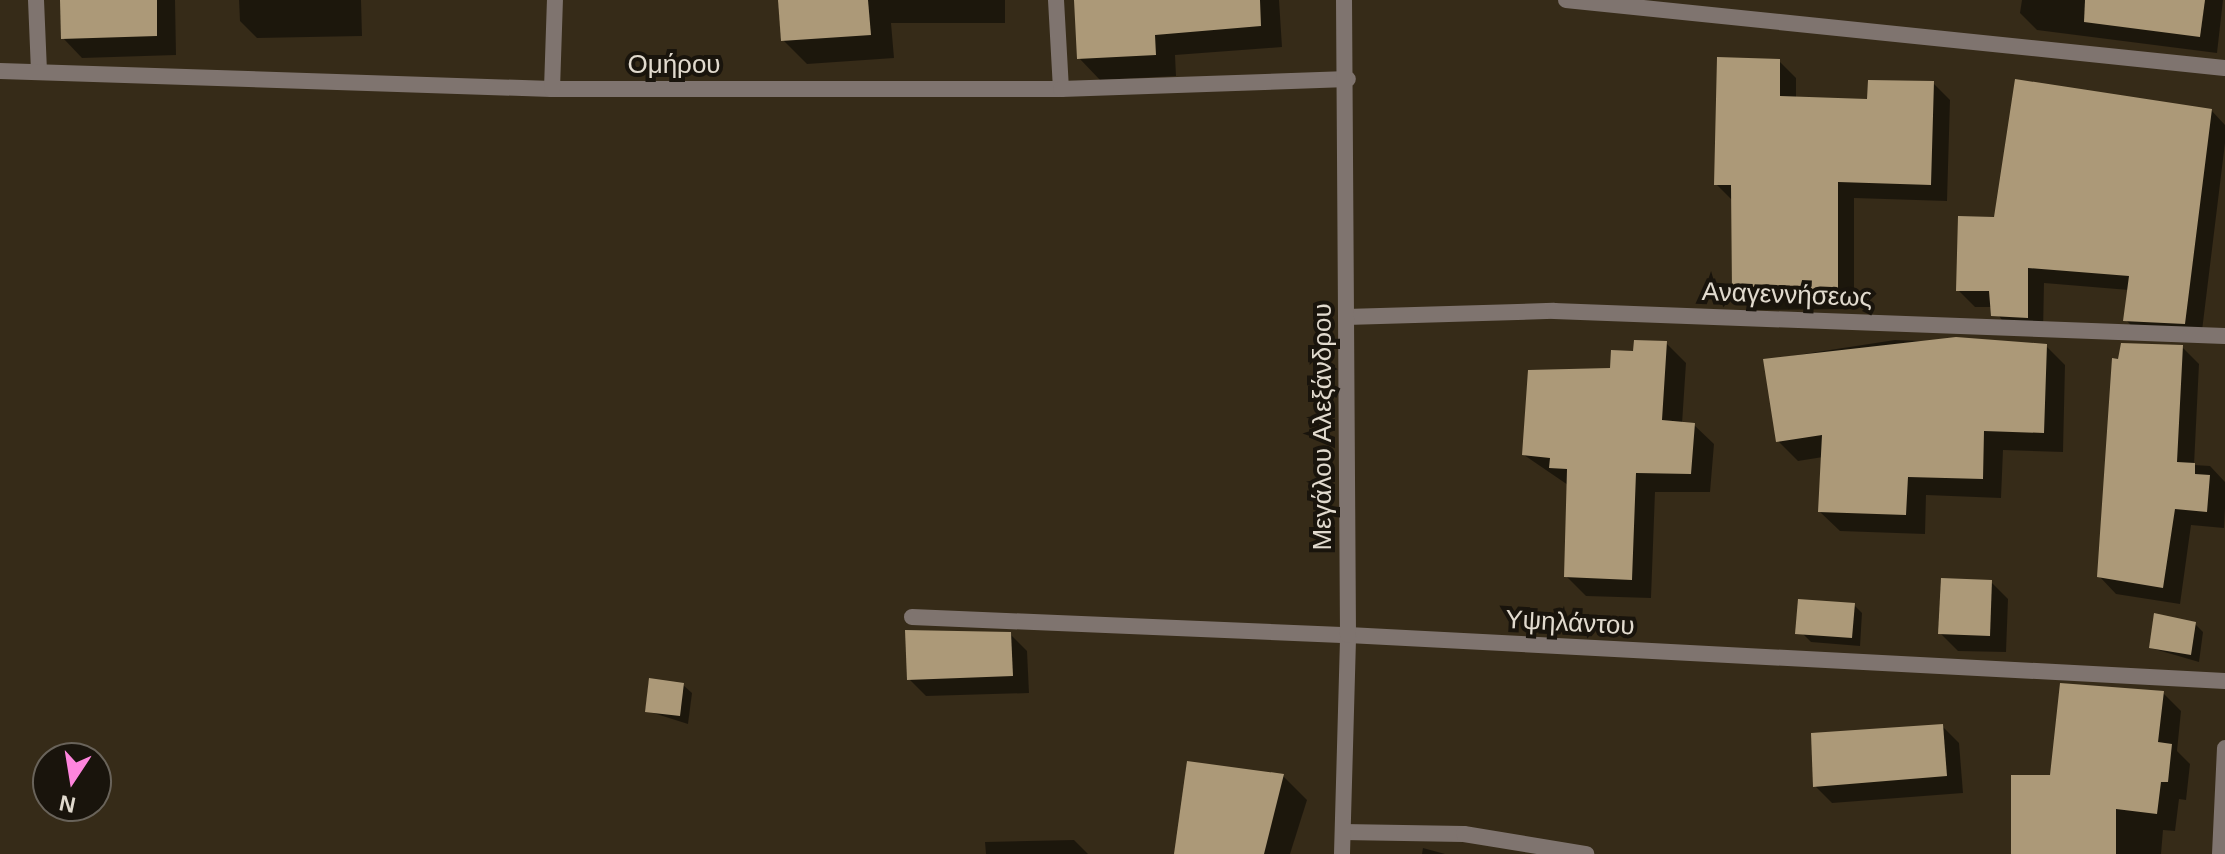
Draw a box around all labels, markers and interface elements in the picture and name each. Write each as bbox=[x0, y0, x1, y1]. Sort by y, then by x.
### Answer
street label: Ομήρου bbox=[627, 49, 721, 81]
street label: Αναγεννήσεως bbox=[1701, 276, 1873, 314]
street label: Μεγάλου Αλεξάνδρου bbox=[1307, 303, 1339, 551]
street label: Υψηλάντου bbox=[1504, 604, 1636, 642]
north arrow bbox=[32, 742, 112, 822]
text: N bbox=[57, 790, 78, 818]

